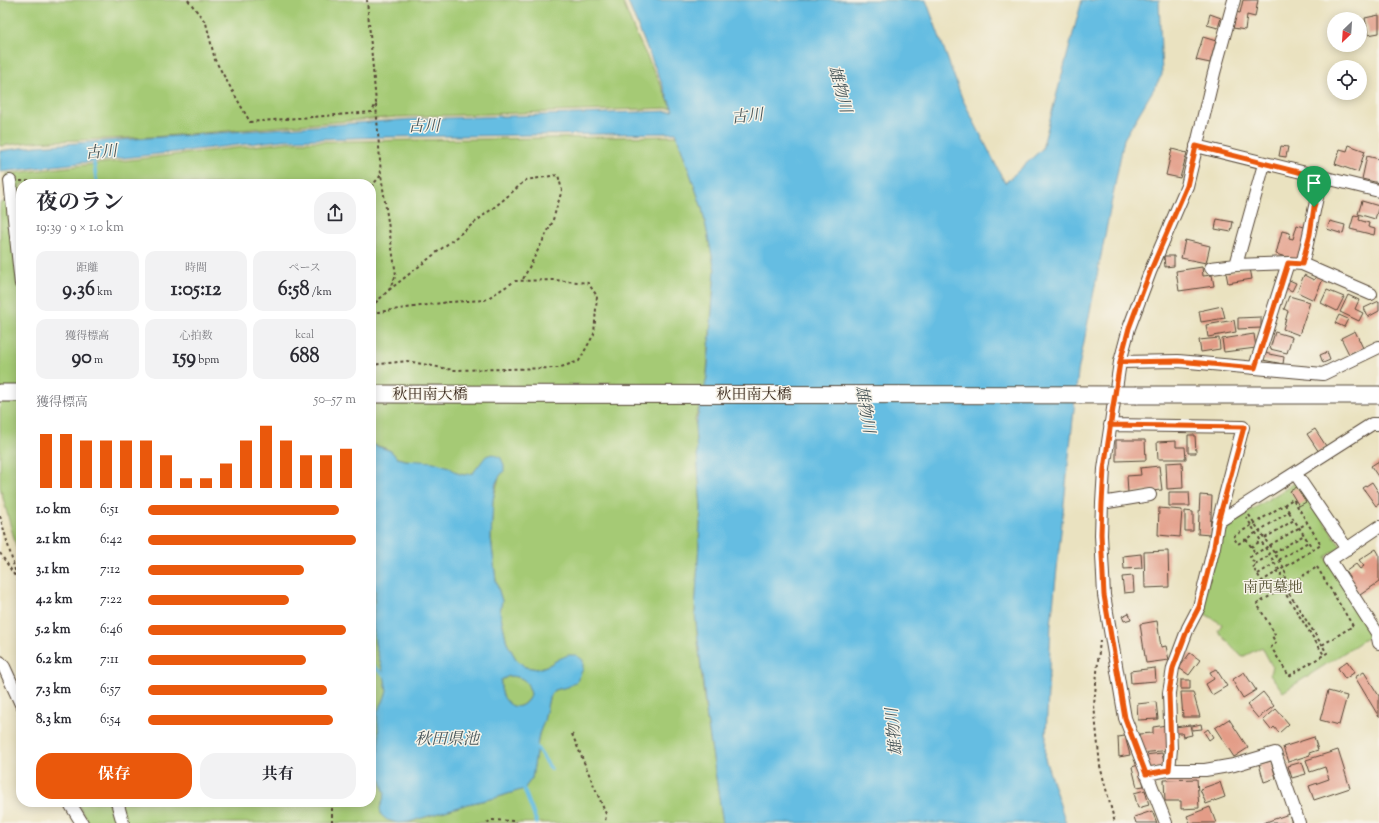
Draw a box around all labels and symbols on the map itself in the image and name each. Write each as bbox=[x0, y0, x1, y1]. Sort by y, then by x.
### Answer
north arrow bbox=[1327, 12, 1367, 52]
water label: 雄物川 bbox=[821, 63, 856, 118]
water label: 古川 bbox=[730, 104, 766, 131]
water label: 古川 bbox=[408, 116, 442, 139]
water label: 古川 bbox=[84, 140, 120, 166]
pin bbox=[1297, 166, 1331, 207]
water label: 雄物川 bbox=[848, 384, 879, 437]
street label: 秋田南大橋 bbox=[392, 385, 468, 406]
street label: 秋田南大橋 bbox=[716, 385, 792, 406]
park label: 南西墓地 bbox=[1243, 578, 1303, 599]
water label: 雄物川 bbox=[881, 705, 909, 757]
water label: 秋田県池 bbox=[415, 729, 481, 752]

